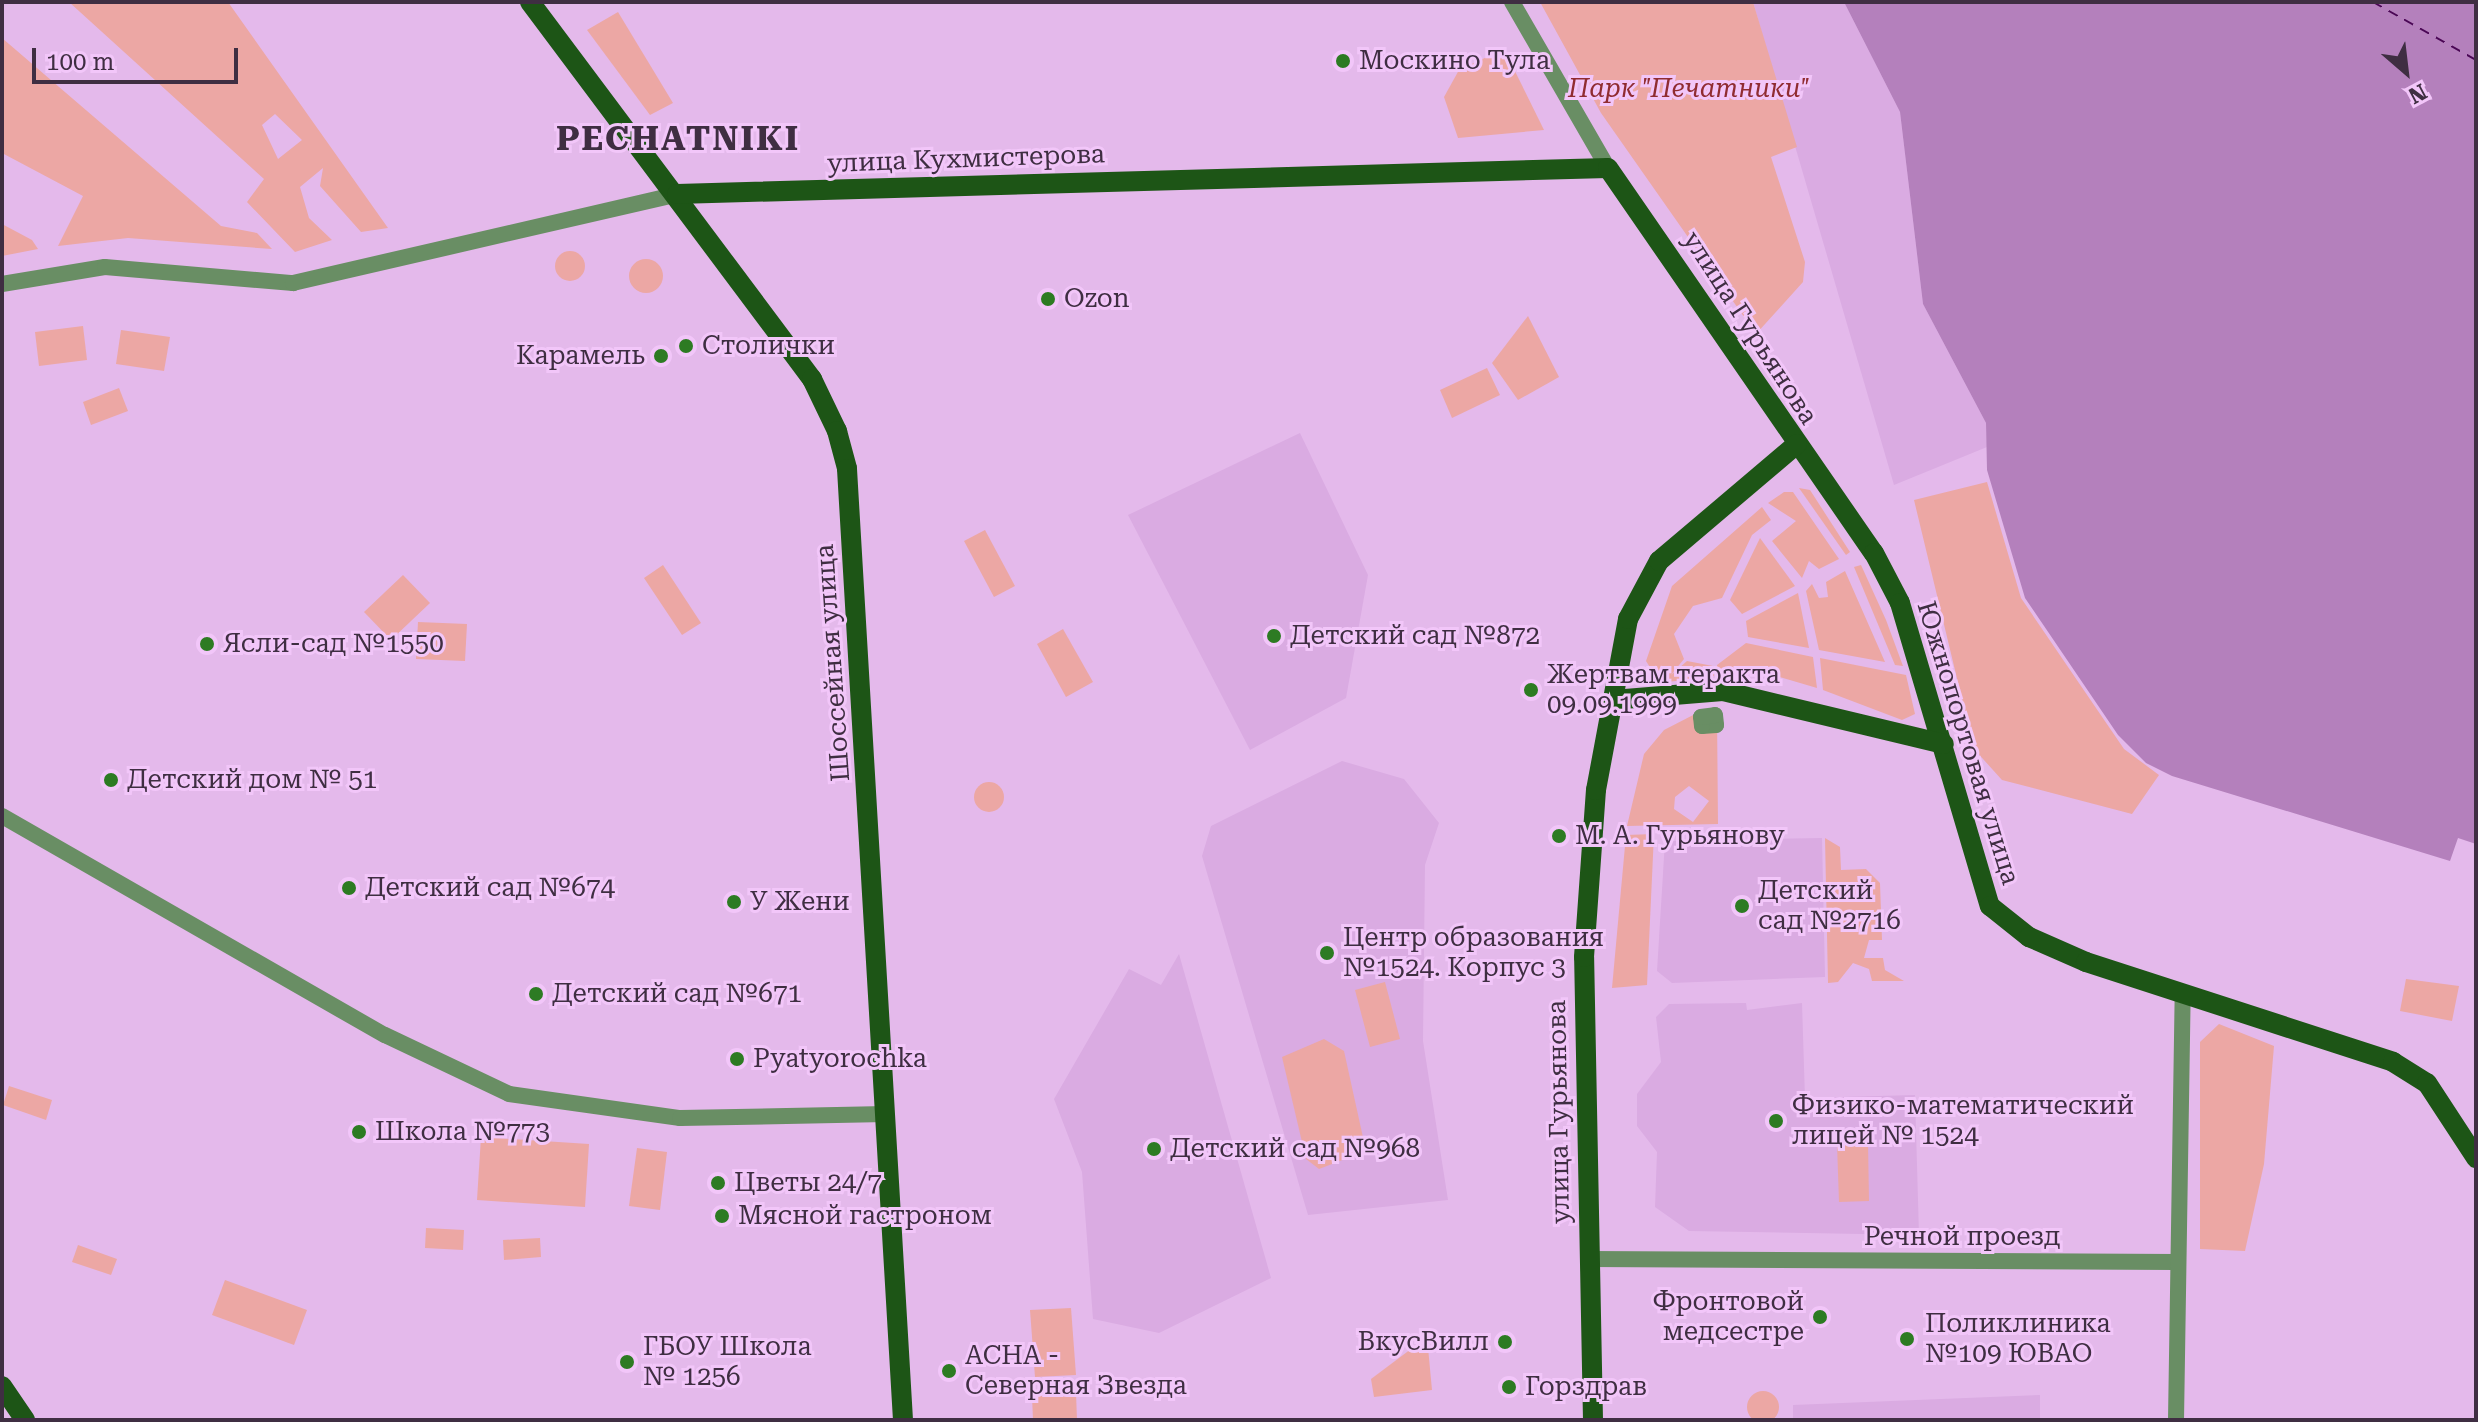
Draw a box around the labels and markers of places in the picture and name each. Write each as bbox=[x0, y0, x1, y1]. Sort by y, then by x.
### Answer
place label: Москино Тула bbox=[1359, 45, 1550, 77]
marker: Москино Тула bbox=[1334, 52, 1352, 70]
place label: Ozon bbox=[1064, 283, 1130, 315]
marker: Ozon bbox=[1039, 290, 1057, 308]
place label: Столички bbox=[702, 330, 835, 362]
marker: Столички bbox=[677, 337, 695, 355]
place label: Карамель bbox=[516, 340, 645, 372]
marker: Карамель bbox=[652, 347, 670, 365]
place label: Детский сад №872 bbox=[1290, 620, 1540, 652]
marker: Детский сад №872 bbox=[1265, 627, 1283, 645]
place label: Ясли-сад №1550 bbox=[223, 628, 444, 660]
marker: Ясли-сад №1550 bbox=[198, 635, 216, 653]
place label: Жертвам теракта 09.09.1999 bbox=[1547, 659, 1780, 720]
marker: Жертвам теракта 09.09.1999 bbox=[1522, 681, 1540, 699]
place label: Детский дом № 51 bbox=[127, 764, 377, 796]
marker: Детский дом № 51 bbox=[102, 771, 120, 789]
place label: М. А. Гурьянову bbox=[1575, 820, 1785, 852]
marker: М. А. Гурьянову bbox=[1550, 827, 1568, 845]
place label: Детский сад №674 bbox=[365, 872, 615, 904]
place label: Детский сад №2716 bbox=[1758, 875, 1901, 936]
marker: Детский сад №674 bbox=[340, 879, 358, 897]
place label: У Жени bbox=[750, 886, 850, 918]
marker: У Жени bbox=[725, 893, 743, 911]
marker: Детский сад №2716 bbox=[1733, 897, 1751, 915]
place label: Центр образования №1524. Корпус 3 bbox=[1343, 922, 1604, 984]
marker: Центр образования №1524. Корпус 3 bbox=[1318, 944, 1336, 962]
place label: Детский сад №671 bbox=[552, 978, 802, 1010]
marker: Детский сад №671 bbox=[527, 985, 545, 1003]
place label: Pyatyorochka bbox=[753, 1043, 927, 1075]
marker: Pyatyorochka bbox=[728, 1050, 746, 1068]
place label: Физико-математический лицей № 1524 bbox=[1792, 1090, 2134, 1152]
marker: Физико-математический лицей № 1524 bbox=[1767, 1112, 1785, 1130]
place label: Школа №773 bbox=[375, 1116, 550, 1148]
marker: Школа №773 bbox=[350, 1123, 368, 1141]
place label: Детский сад №968 bbox=[1170, 1133, 1420, 1165]
marker: Детский сад №968 bbox=[1145, 1140, 1163, 1158]
place label: Цветы 24/7 bbox=[734, 1167, 882, 1199]
marker: Цветы 24/7 bbox=[709, 1174, 727, 1192]
place label: Мясной гастроном bbox=[738, 1200, 992, 1232]
marker: Мясной гастроном bbox=[713, 1207, 731, 1225]
place label: Фронтовой медсестре bbox=[1653, 1286, 1804, 1348]
marker: Фронтовой медсестре bbox=[1811, 1308, 1829, 1326]
place label: Поликлиника №109 ЮВАО bbox=[1925, 1308, 2111, 1370]
place label: ВкусВилл bbox=[1358, 1326, 1489, 1358]
marker: Поликлиника №109 ЮВАО bbox=[1896, 1328, 1918, 1350]
place label: ГБОУ Школа № 1256 bbox=[643, 1331, 811, 1392]
marker: ВкусВилл bbox=[1496, 1333, 1514, 1351]
place label: АСНА - Северная Звезда bbox=[965, 1340, 1187, 1402]
marker: ГБОУ Школа № 1256 bbox=[618, 1353, 636, 1371]
marker: АСНА - Северная Звезда bbox=[940, 1362, 958, 1380]
place label: Горздрав bbox=[1525, 1371, 1647, 1403]
marker: Горздрав bbox=[1500, 1378, 1518, 1396]

